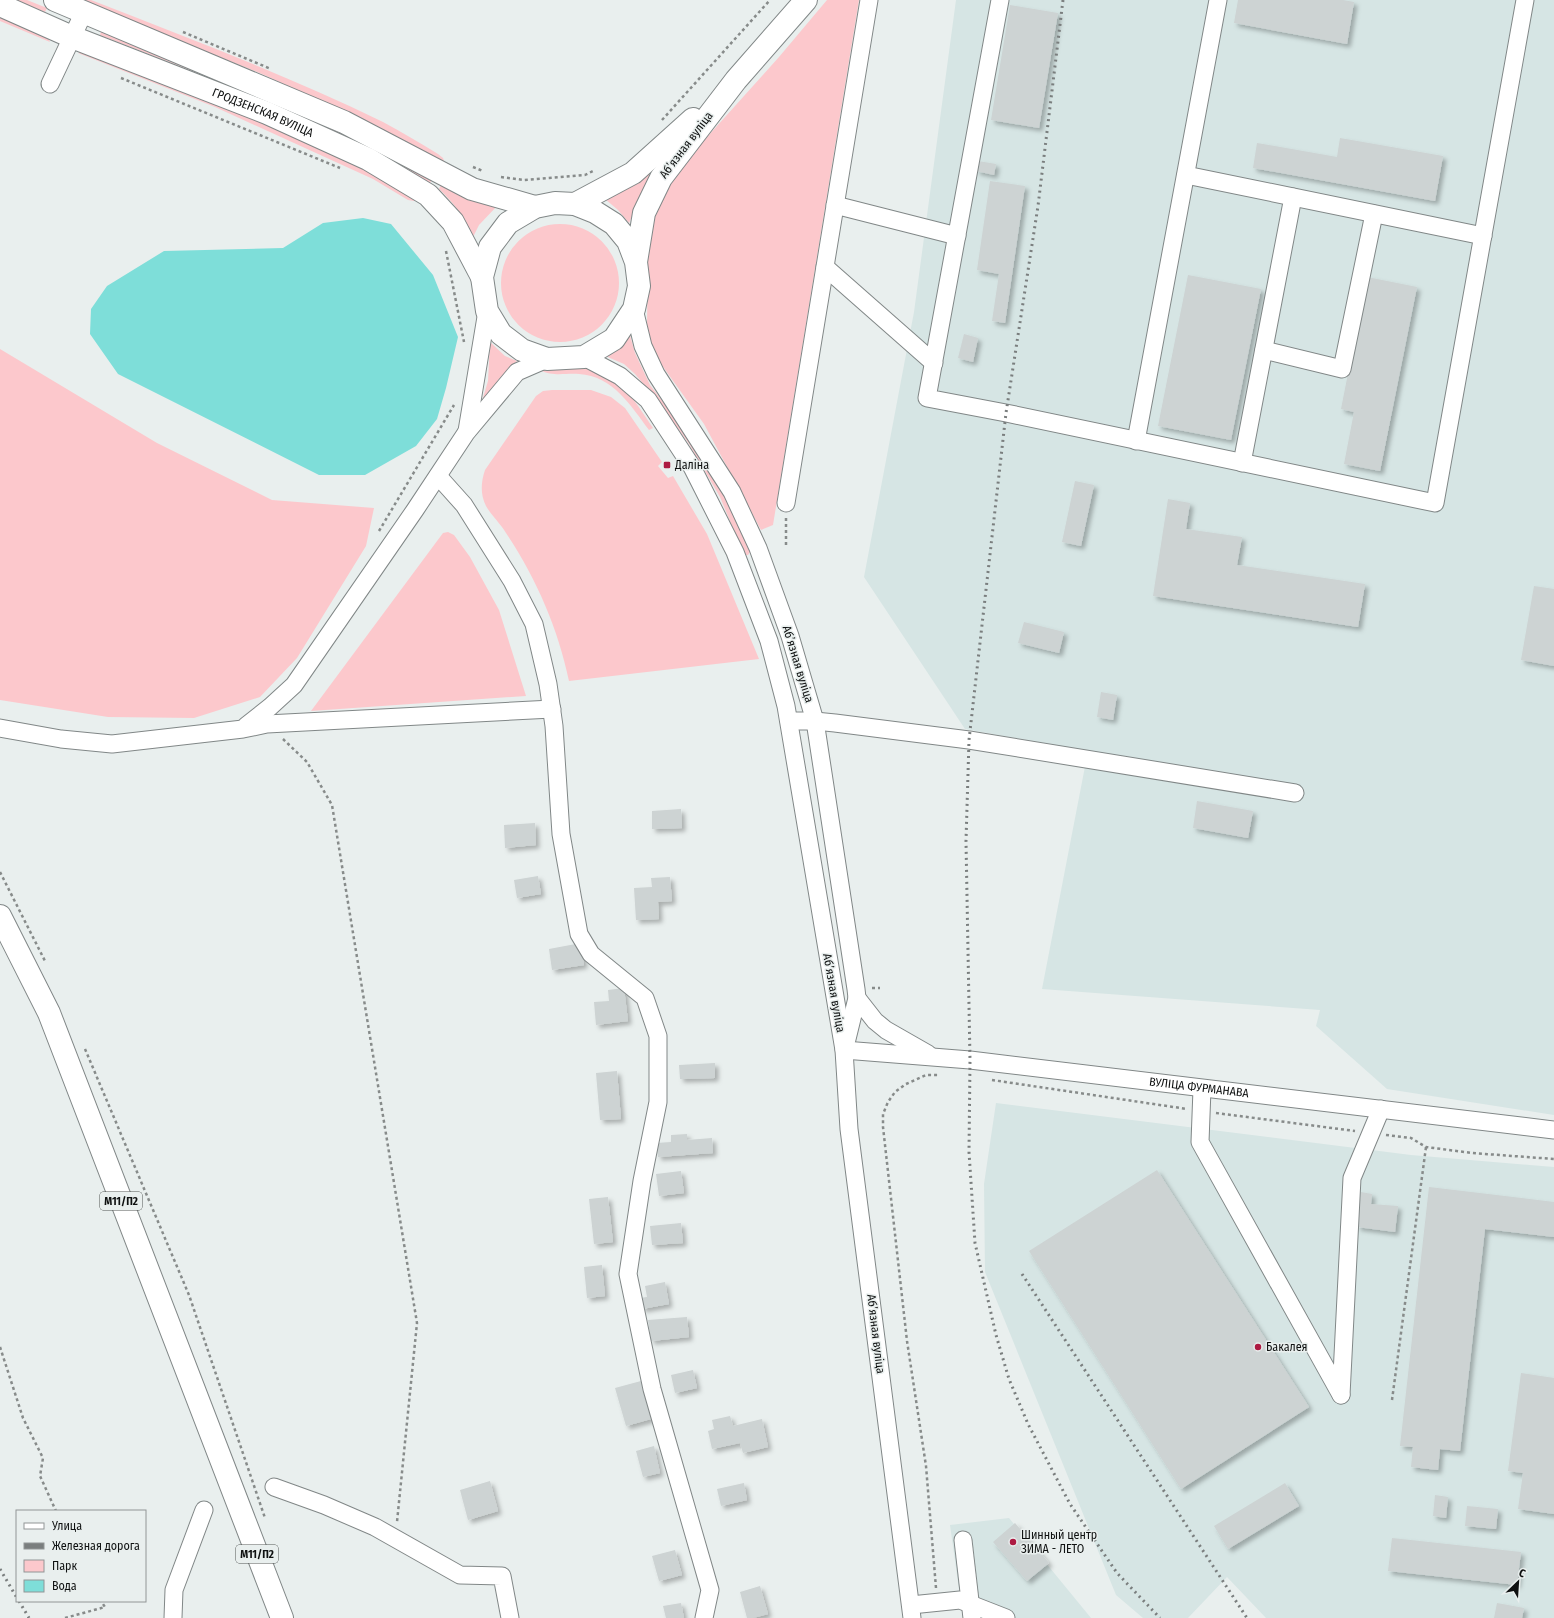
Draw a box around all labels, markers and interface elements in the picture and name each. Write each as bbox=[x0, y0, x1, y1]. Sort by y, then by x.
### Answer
street label: ГРОДЗЕНСКАЯ ВУЛІЦА bbox=[210, 85, 316, 140]
street label: Абʼязная вуліца bbox=[656, 109, 716, 181]
place label: Даліна bbox=[674, 458, 709, 472]
marker: Даліна bbox=[662, 460, 672, 470]
street label: Абʼязная вуліца bbox=[780, 624, 816, 704]
street label: Абʼязная вуліца bbox=[820, 952, 848, 1034]
street label: ВУЛІЦА ФУРМАНАВА bbox=[1148, 1075, 1250, 1100]
road number: М11/П2 bbox=[100, 1192, 142, 1210]
street label: Абʼязная вуліца bbox=[864, 1293, 888, 1375]
place label: Бакалея bbox=[1266, 1340, 1307, 1354]
marker: Бакалея bbox=[1253, 1342, 1263, 1352]
legend bbox=[16, 1510, 146, 1602]
text: Улица bbox=[51, 1519, 82, 1533]
place label: Шинный центр ЗИМА - ЛЕТО bbox=[1021, 1528, 1097, 1556]
marker: Шинный центр ЗИМА - ЛЕТО bbox=[1008, 1537, 1018, 1547]
text: Железная дорога bbox=[52, 1539, 140, 1553]
road number: М11/П2 bbox=[236, 1545, 278, 1563]
text: Парк bbox=[52, 1559, 78, 1573]
north arrow bbox=[1498, 1562, 1538, 1602]
text: С bbox=[1517, 1566, 1528, 1581]
text: Вода bbox=[52, 1579, 77, 1593]

